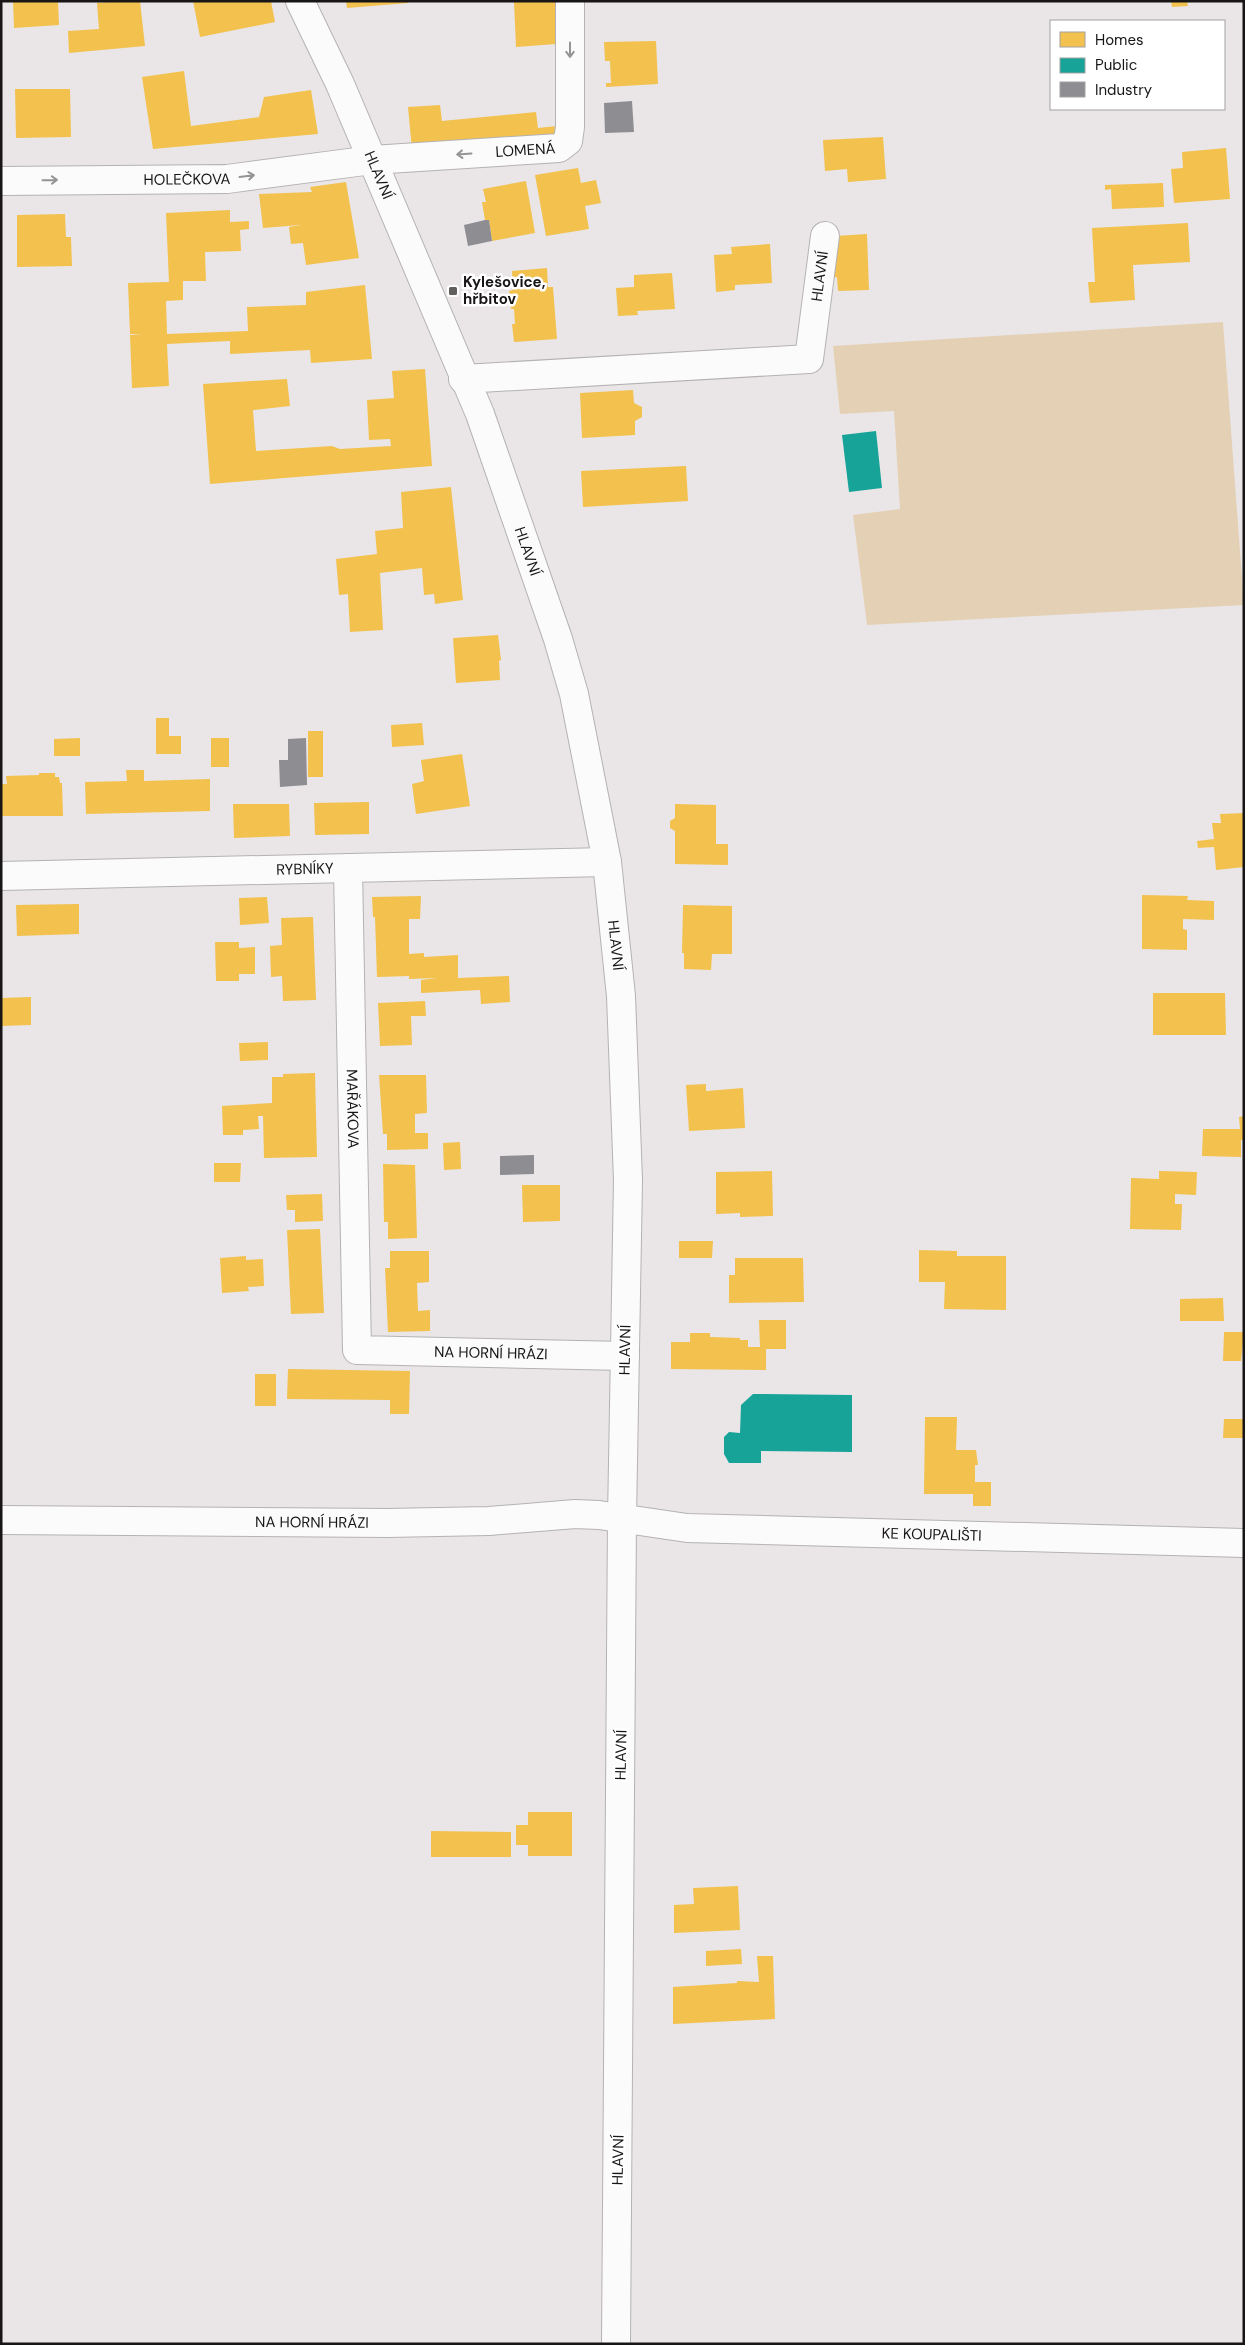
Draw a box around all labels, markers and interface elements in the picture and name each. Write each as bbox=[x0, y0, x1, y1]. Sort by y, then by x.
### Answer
legend bbox=[1050, 20, 1225, 110]
text: Homes bbox=[1095, 30, 1144, 50]
one-way arrow bbox=[566, 42, 575, 58]
text: Public bbox=[1095, 55, 1137, 75]
text: Industry bbox=[1095, 80, 1153, 100]
street label: LOMENÁ bbox=[495, 138, 556, 162]
street label: HLAVNÍ bbox=[360, 148, 398, 203]
one-way arrow bbox=[456, 149, 472, 159]
street label: HOLEČKOVA bbox=[143, 169, 231, 190]
one-way arrow bbox=[239, 171, 255, 181]
one-way arrow bbox=[42, 175, 58, 185]
street label: HLAVNÍ bbox=[807, 249, 833, 303]
place label: Kylešovice, hřbitov bbox=[463, 272, 546, 309]
marker: Kylešovice, hřbitov bbox=[447, 285, 459, 297]
street label: HLAVNÍ bbox=[510, 524, 546, 579]
street label: RYBNÍKY bbox=[276, 858, 334, 880]
street label: HLAVNÍ bbox=[603, 919, 628, 972]
street label: MAŘÁKOVA bbox=[342, 1069, 363, 1149]
street label: HLAVNÍ bbox=[615, 1324, 635, 1375]
street label: NA HORNÍ HRÁZI bbox=[434, 1342, 548, 1364]
street label: NA HORNÍ HRÁZI bbox=[255, 1512, 369, 1533]
street label: KE KOUPALIŠTI bbox=[881, 1523, 982, 1546]
street label: HLAVNÍ bbox=[611, 1729, 631, 1780]
street label: HLAVNÍ bbox=[608, 2134, 628, 2185]

